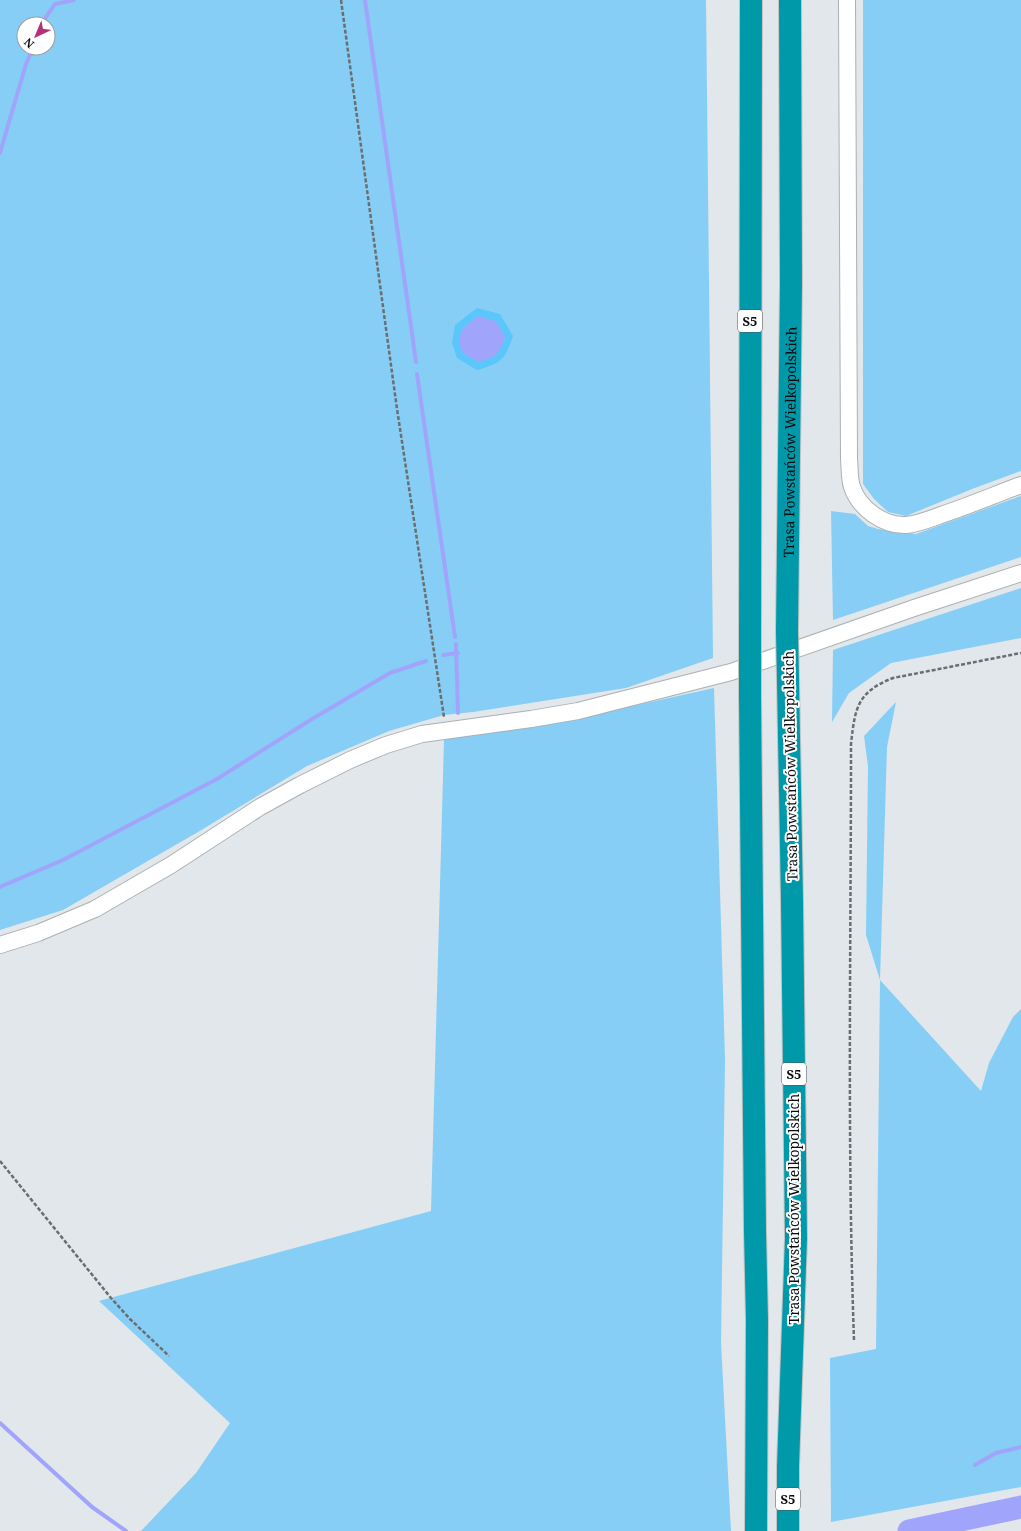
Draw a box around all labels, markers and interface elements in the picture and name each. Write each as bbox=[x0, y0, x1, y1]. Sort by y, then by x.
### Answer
north arrow bbox=[16, 16, 56, 56]
text: N bbox=[20, 35, 37, 52]
road number: S5 bbox=[738, 310, 762, 332]
street label: Trasa Powstańców Wielkopolskich bbox=[778, 326, 800, 558]
street label: Trasa Powstańców Wielkopolskich bbox=[778, 650, 802, 882]
road number: S5 bbox=[782, 1063, 806, 1085]
street label: Trasa Powstańców Wielkopolskich bbox=[784, 1094, 803, 1324]
road number: S5 bbox=[776, 1488, 800, 1510]

